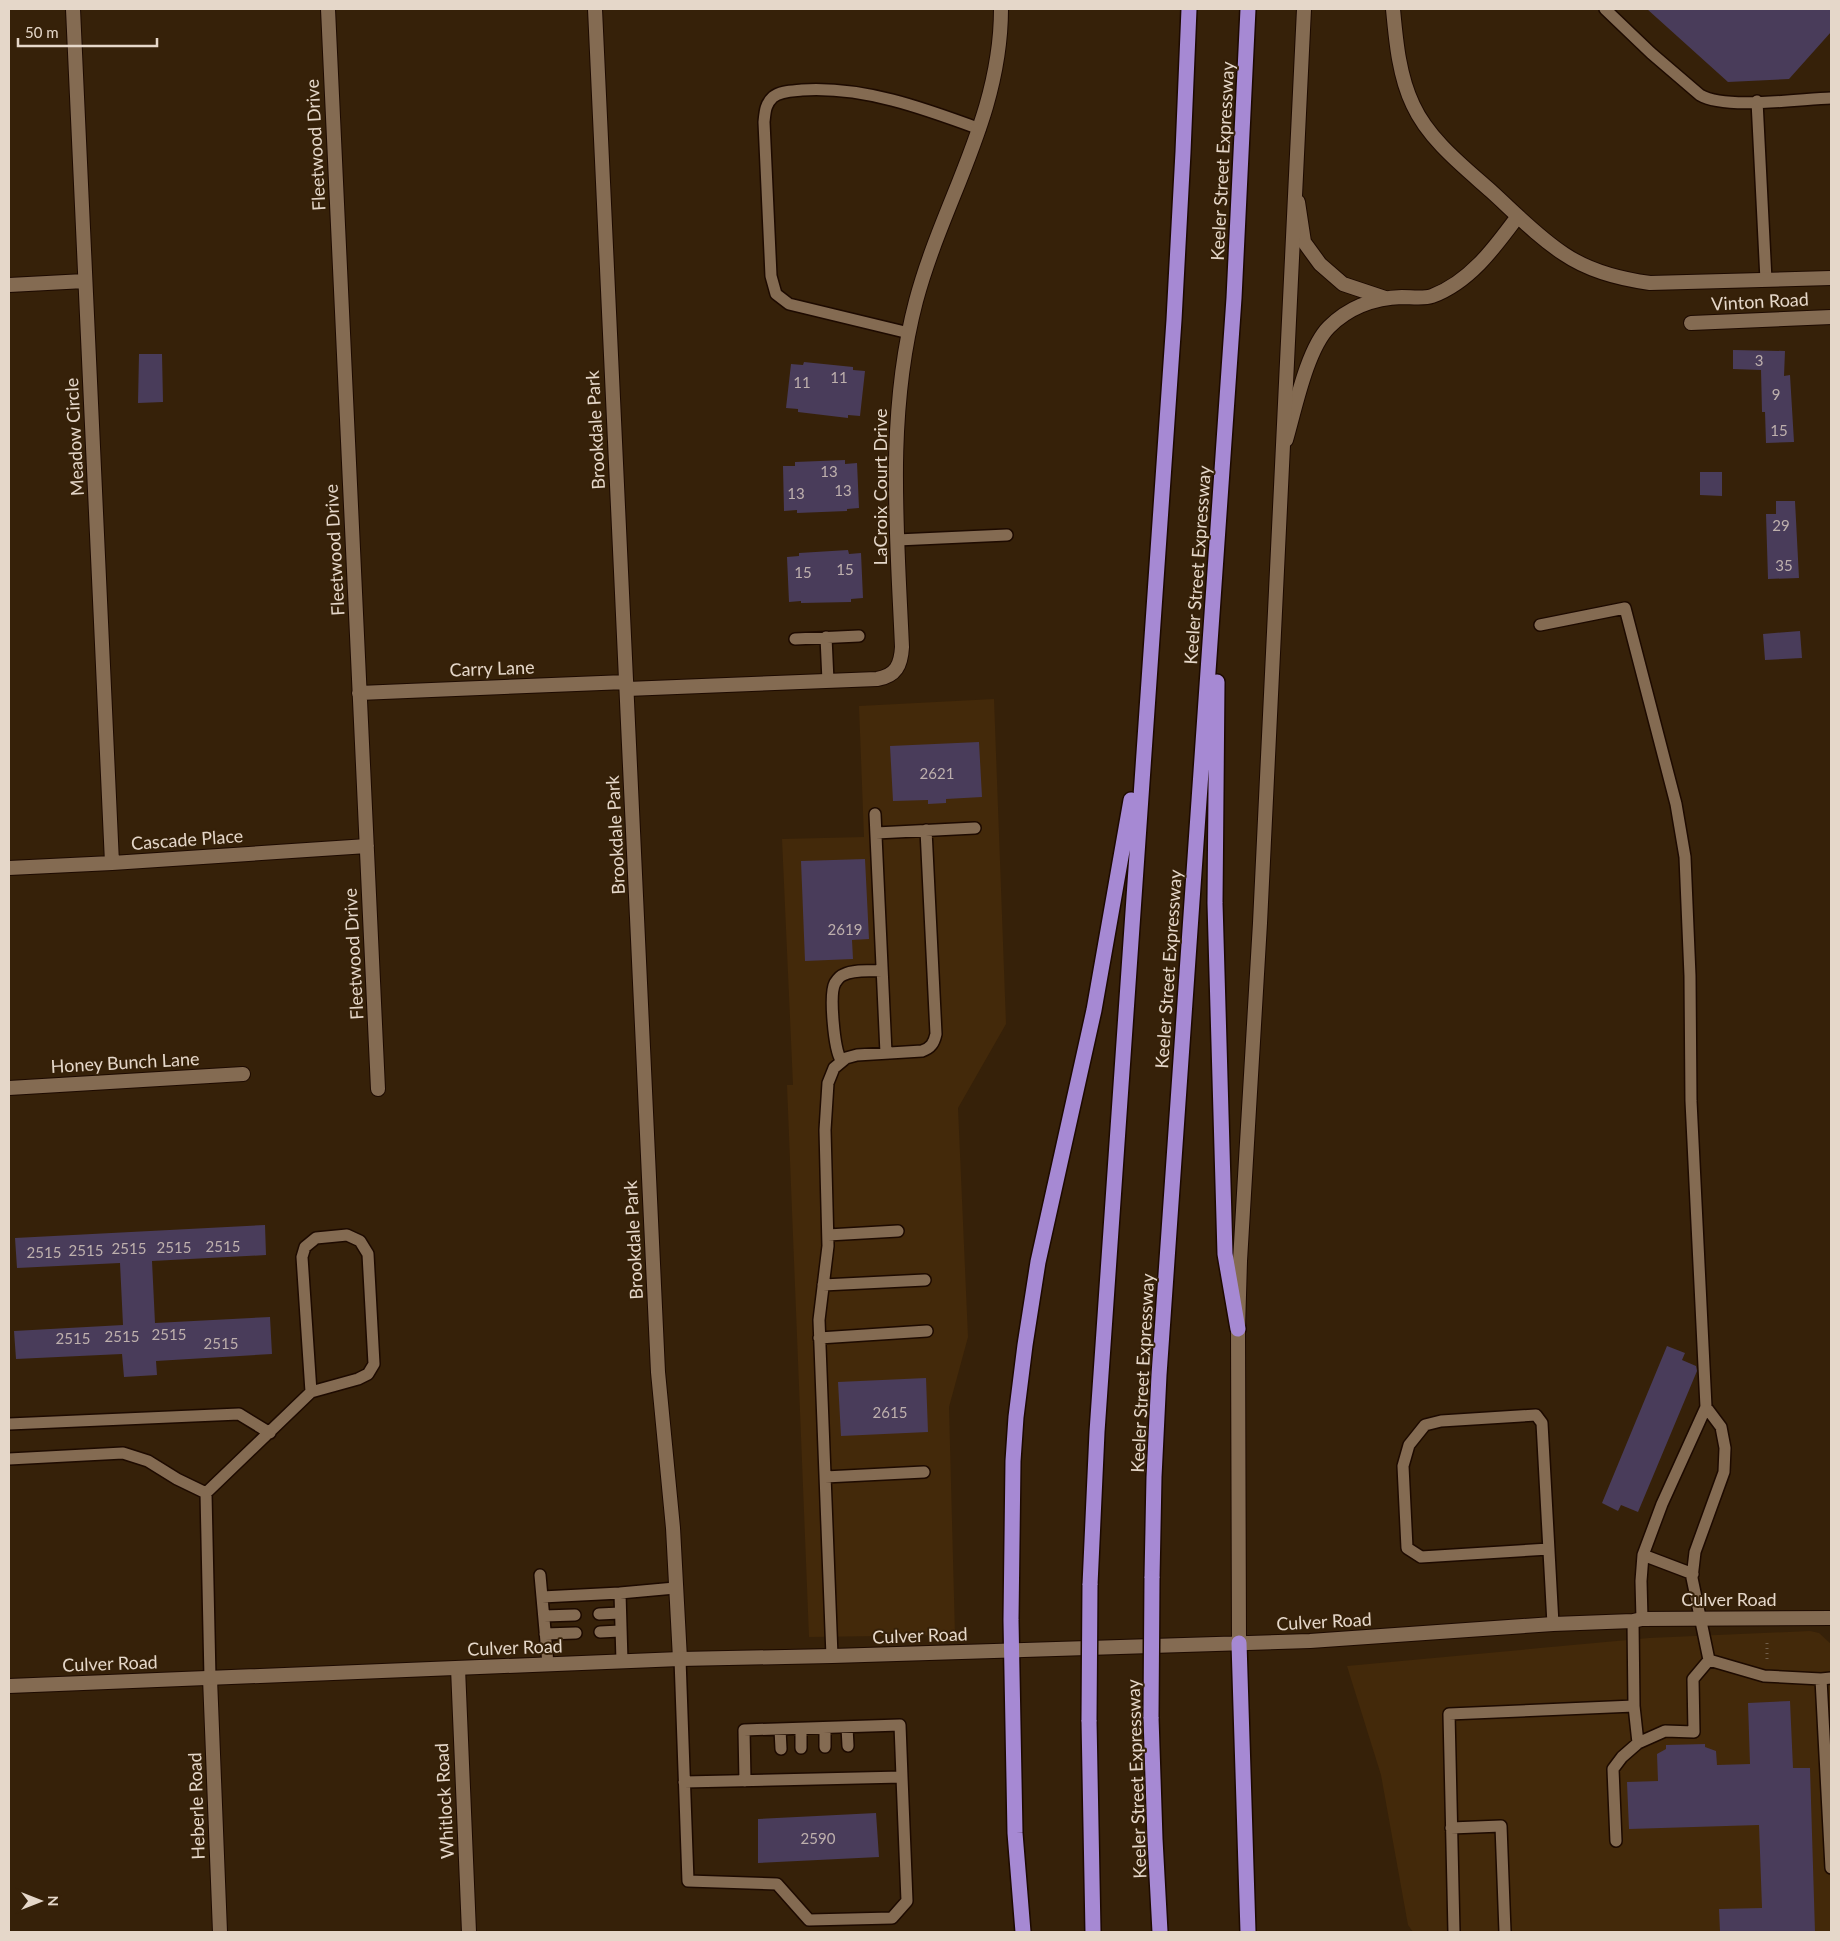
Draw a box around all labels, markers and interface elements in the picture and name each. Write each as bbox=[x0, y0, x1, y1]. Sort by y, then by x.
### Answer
scale bar bbox=[18, 15, 156, 47]
text: 50 m bbox=[25, 23, 59, 41]
street label: Keeler Street Expressway bbox=[1206, 60, 1238, 261]
street label: Fleetwood Drive bbox=[301, 79, 329, 211]
street label: Vinton Road bbox=[1711, 287, 1809, 315]
house number: 3 bbox=[1755, 351, 1763, 369]
house number: 11 bbox=[830, 368, 848, 386]
street label: Brookdale Park bbox=[581, 369, 609, 490]
house number: 11 bbox=[793, 373, 811, 391]
street label: Meadow Circle bbox=[60, 377, 88, 497]
house number: 9 bbox=[1772, 385, 1780, 403]
street label: LaCroix Court Drive bbox=[869, 409, 891, 565]
house number: 15 bbox=[1770, 421, 1788, 439]
house number: 13 bbox=[820, 462, 838, 480]
street label: Keeler Street Expressway bbox=[1179, 464, 1215, 665]
house number: 13 bbox=[834, 481, 852, 499]
street label: Fleetwood Drive bbox=[320, 484, 348, 616]
house number: 13 bbox=[787, 484, 805, 502]
house number: 29 bbox=[1772, 516, 1790, 534]
house number: 35 bbox=[1775, 556, 1793, 574]
house number: 15 bbox=[836, 560, 854, 578]
house number: 15 bbox=[794, 563, 812, 581]
street label: Carry Lane bbox=[449, 656, 535, 680]
house number: 2621 bbox=[920, 764, 954, 782]
street label: Brookdale Park bbox=[601, 774, 629, 895]
street label: Cascade Place bbox=[130, 824, 244, 854]
street label: Keeler Street Expressway bbox=[1150, 868, 1186, 1069]
street label: Fleetwood Drive bbox=[339, 888, 367, 1020]
house number: 2619 bbox=[828, 920, 862, 938]
street label: Honey Bunch Lane bbox=[50, 1047, 200, 1077]
street label: Brookdale Park bbox=[619, 1179, 647, 1300]
house number: 2515 bbox=[206, 1237, 240, 1255]
house number: 2515 bbox=[157, 1238, 191, 1256]
house number: 2515 bbox=[112, 1239, 146, 1257]
house number: 2515 bbox=[69, 1241, 103, 1259]
house number: 2515 bbox=[27, 1243, 61, 1261]
street label: Keeler Street Expressway bbox=[1126, 1272, 1158, 1473]
house number: 2515 bbox=[152, 1325, 186, 1343]
house number: 2515 bbox=[105, 1327, 139, 1345]
house number: 2515 bbox=[56, 1329, 90, 1347]
house number: 2515 bbox=[204, 1334, 238, 1352]
house number: 2615 bbox=[873, 1403, 907, 1421]
street label: Culver Road bbox=[1681, 1588, 1777, 1610]
street label: Culver Road bbox=[1276, 1608, 1372, 1634]
street label: Culver Road bbox=[872, 1622, 968, 1648]
street label: Culver Road bbox=[467, 1634, 563, 1660]
street label: Culver Road bbox=[62, 1650, 158, 1676]
street label: Keeler Street Expressway bbox=[1121, 1678, 1150, 1879]
street label: Whitlock Road bbox=[430, 1742, 458, 1860]
street label: Heberle Road bbox=[183, 1752, 209, 1860]
house number: 2590 bbox=[801, 1829, 836, 1847]
north arrow bbox=[15, 1876, 65, 1926]
text: N bbox=[45, 1896, 62, 1906]

